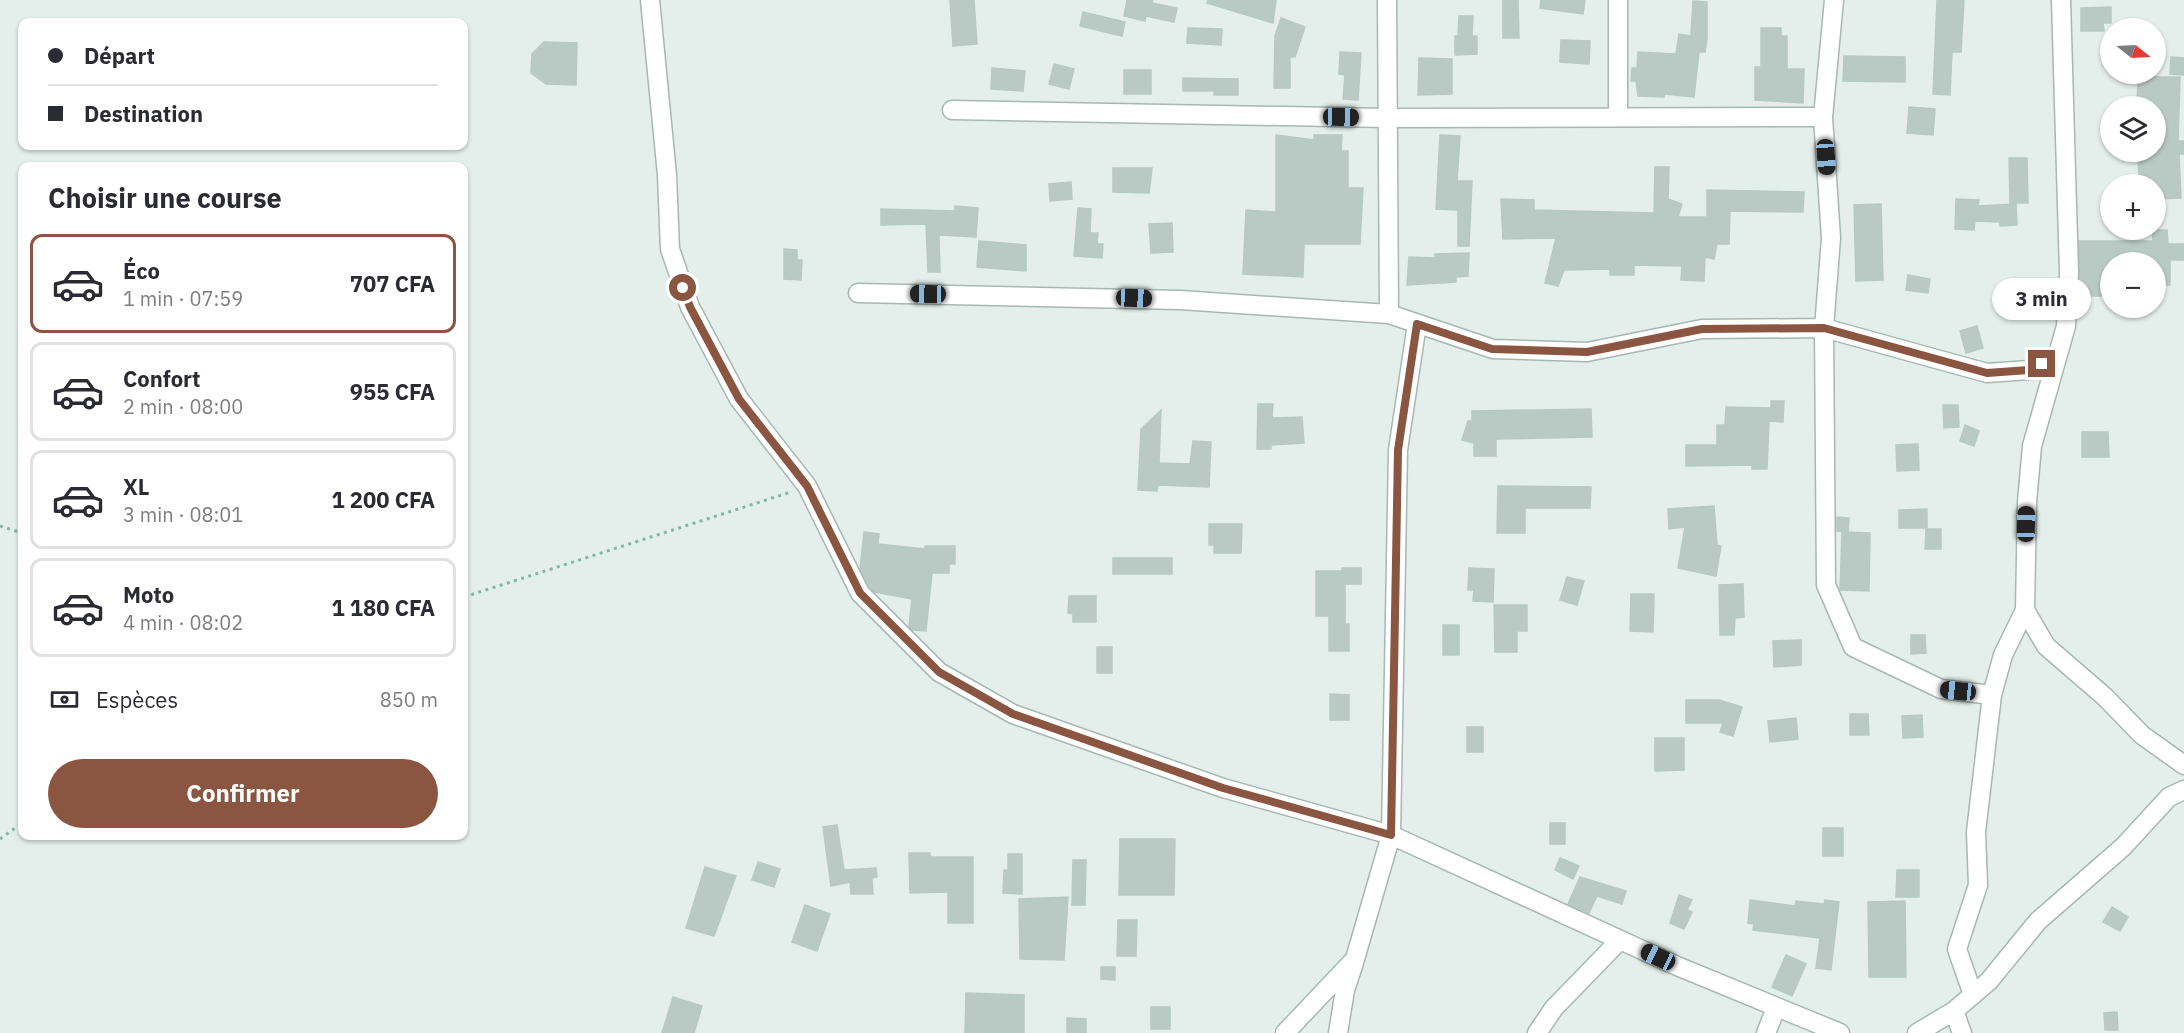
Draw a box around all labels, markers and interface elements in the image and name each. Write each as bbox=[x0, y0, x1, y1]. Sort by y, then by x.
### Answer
north arrow bbox=[2100, 18, 2166, 84]
map controls bbox=[2100, 18, 2166, 318]
text: Départ bbox=[84, 41, 155, 70]
button: layers bbox=[2100, 96, 2166, 162]
text: Destination bbox=[84, 99, 203, 128]
car bbox=[1323, 108, 1359, 126]
car bbox=[1816, 138, 1836, 176]
button: + bbox=[2100, 174, 2166, 240]
text: Choisir une course bbox=[48, 180, 282, 215]
button: − bbox=[2100, 252, 2166, 318]
text: Éco bbox=[123, 256, 160, 285]
icon: car bbox=[51, 257, 105, 311]
text: 707 CFA bbox=[350, 269, 435, 298]
route start bbox=[669, 274, 696, 301]
callout: 3 min bbox=[1992, 277, 2092, 319]
text: 1 min · 07:59 bbox=[123, 285, 243, 312]
car bbox=[910, 285, 946, 303]
text: 3 min bbox=[2015, 285, 2068, 312]
car bbox=[1116, 288, 1152, 308]
route end bbox=[2028, 350, 2055, 377]
text: Confort bbox=[123, 364, 201, 393]
icon: car bbox=[51, 365, 105, 419]
text: 955 CFA bbox=[350, 377, 435, 406]
text: 2 min · 08:00 bbox=[123, 393, 243, 420]
text: XL bbox=[123, 472, 149, 501]
icon: car bbox=[51, 473, 105, 527]
text: 1 200 CFA bbox=[331, 485, 435, 514]
text: 3 min · 08:01 bbox=[123, 501, 243, 528]
car bbox=[2017, 506, 2035, 542]
text: Moto bbox=[123, 580, 174, 609]
icon: car bbox=[51, 581, 105, 635]
text: 1 180 CFA bbox=[331, 593, 435, 622]
text: 4 min · 08:02 bbox=[123, 609, 243, 636]
car bbox=[1939, 680, 1977, 702]
icon: cash bbox=[48, 683, 81, 716]
text: Espèces bbox=[96, 685, 178, 714]
text: 850 m bbox=[380, 686, 438, 713]
button: Confirmer bbox=[48, 759, 438, 828]
car bbox=[1638, 941, 1678, 973]

